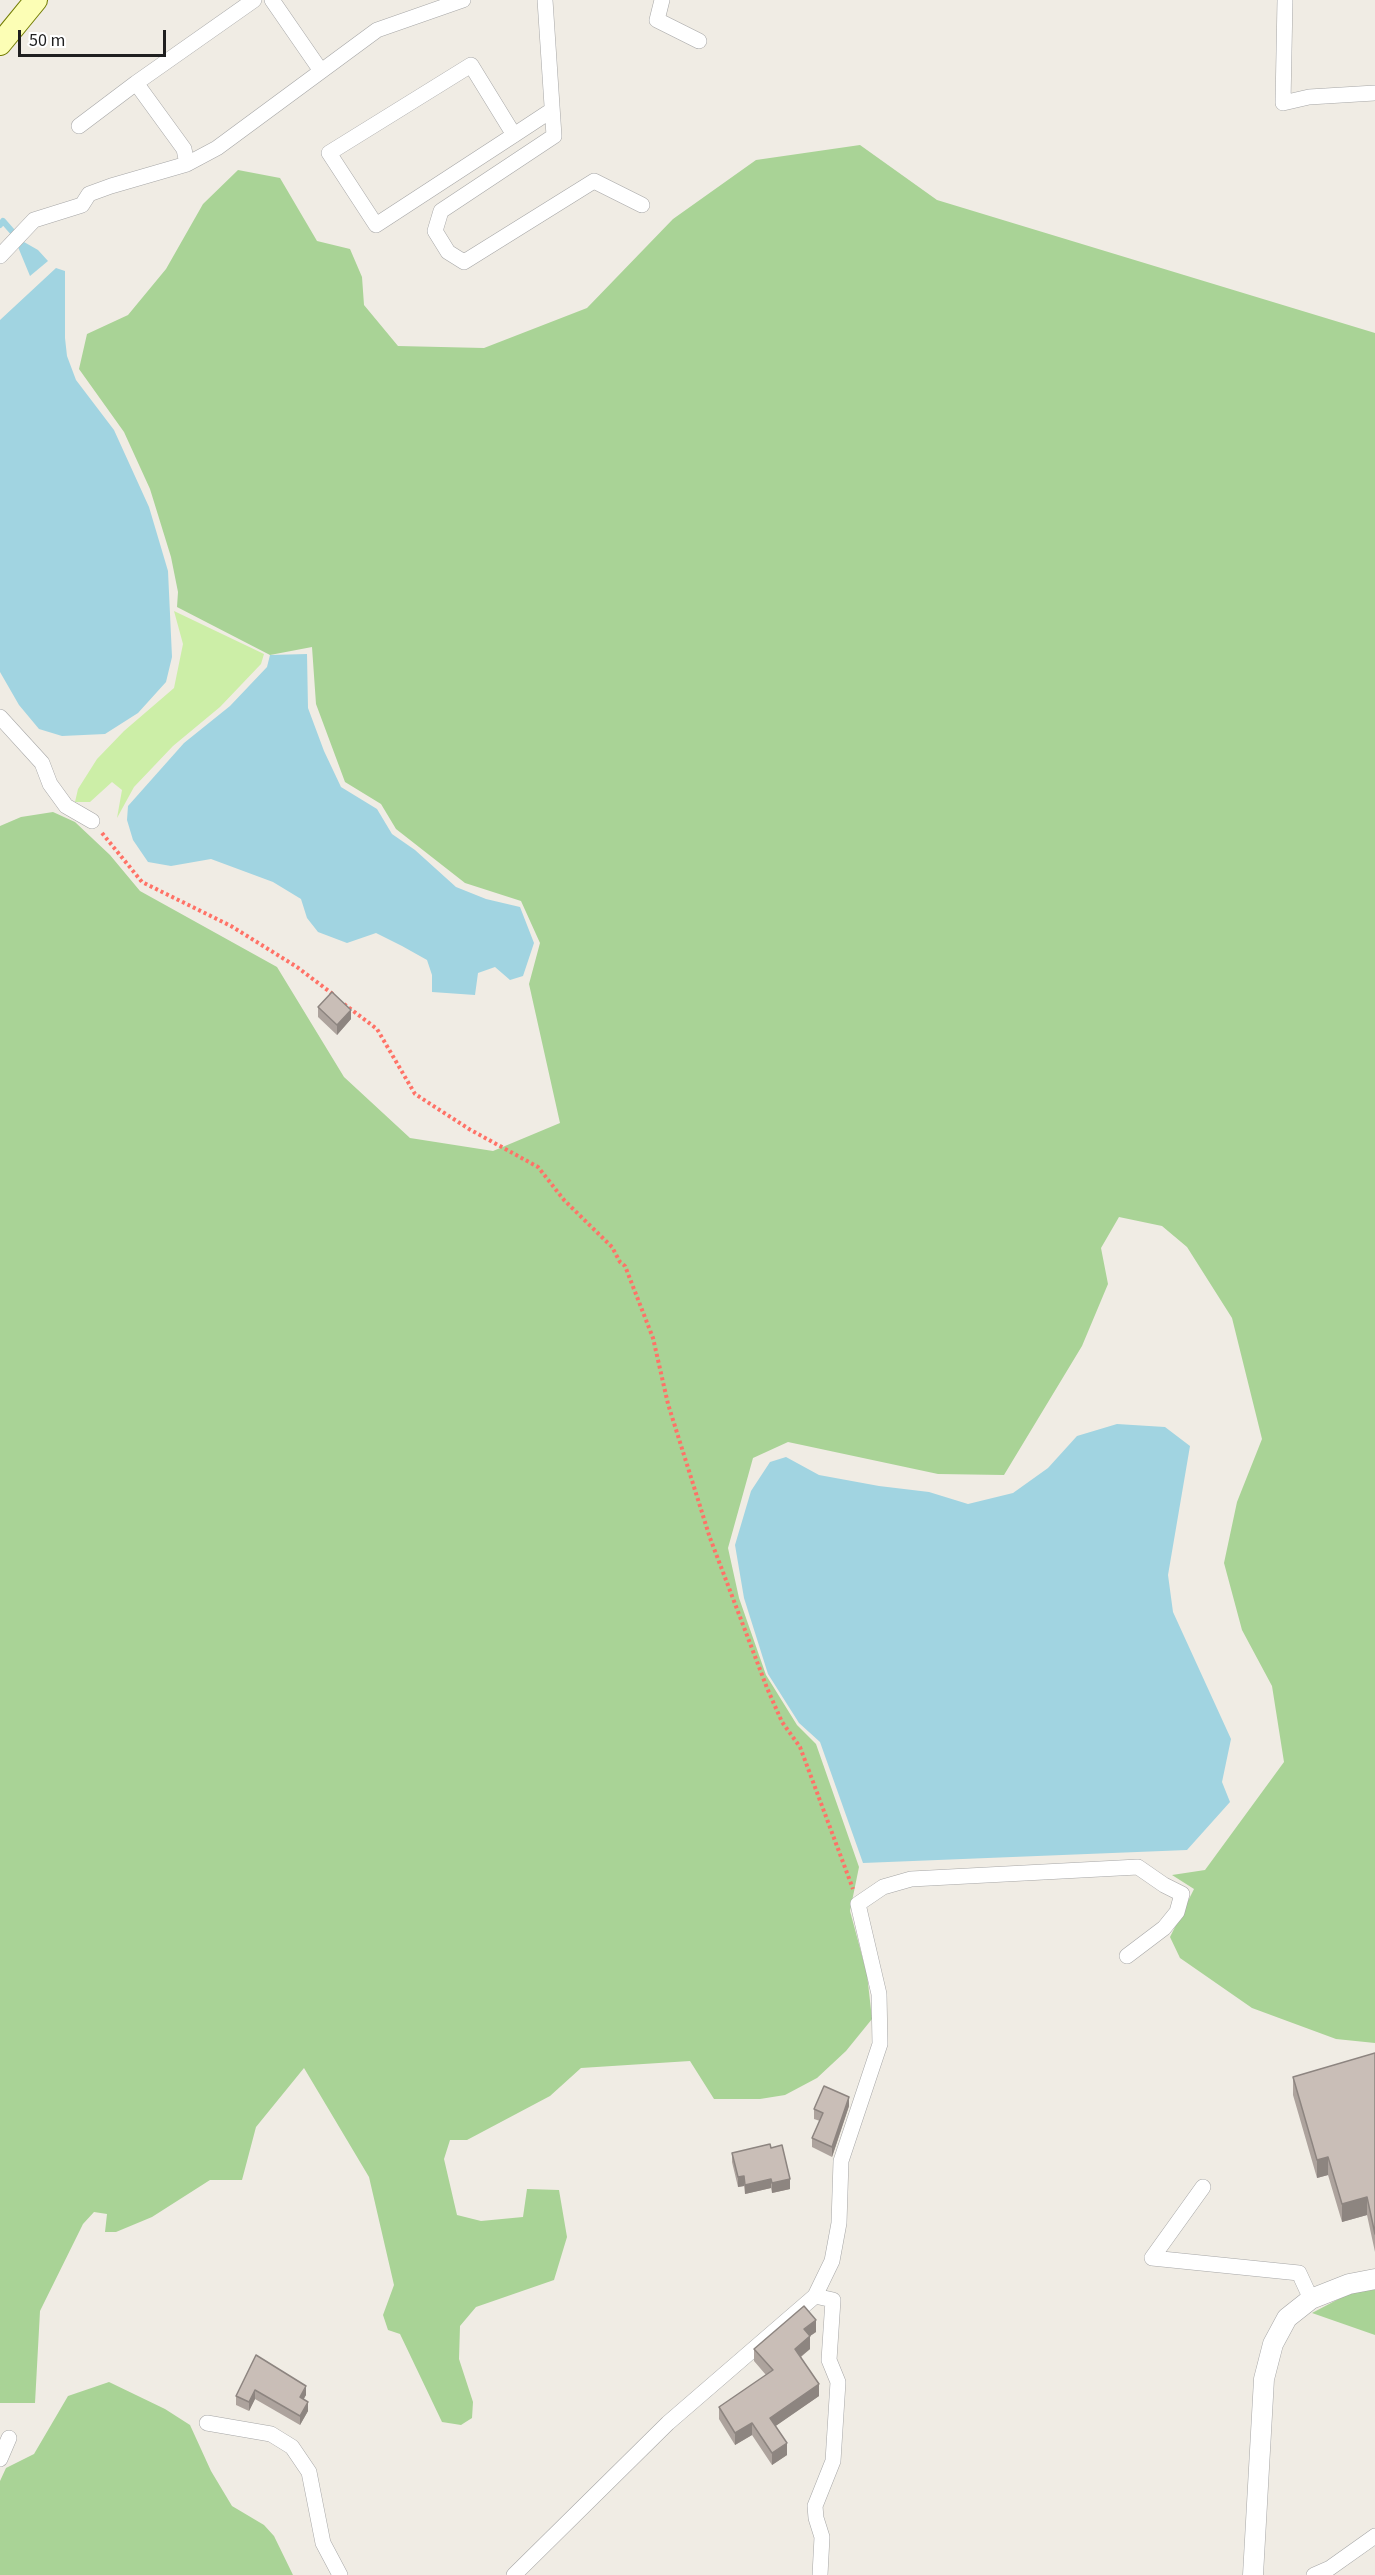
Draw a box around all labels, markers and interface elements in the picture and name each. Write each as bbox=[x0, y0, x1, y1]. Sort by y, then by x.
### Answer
scale bar bbox=[21, 18, 170, 56]
text: 50 m bbox=[29, 28, 65, 53]

